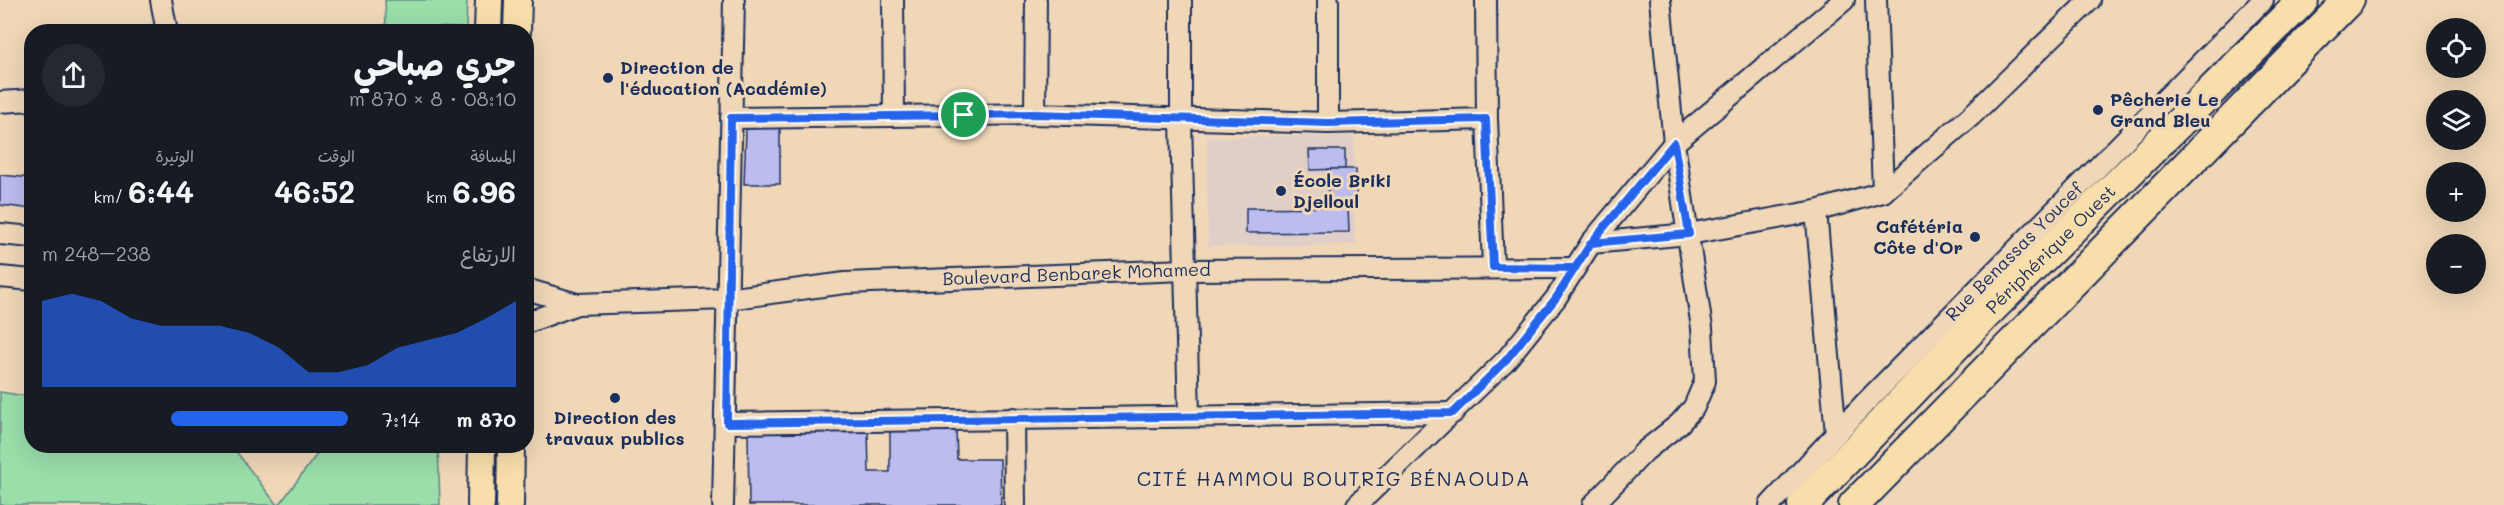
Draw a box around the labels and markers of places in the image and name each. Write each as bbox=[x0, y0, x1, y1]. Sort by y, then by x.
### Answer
place label: Direction de l'éducation (Académie) bbox=[620, 55, 827, 100]
marker: Direction de l'éducation (Académie) bbox=[601, 71, 615, 85]
place label: Pêcherie Le Grand Bleu bbox=[2110, 87, 2219, 132]
pin bbox=[938, 89, 989, 140]
marker: Pêcherie Le Grand Bleu bbox=[2091, 103, 2105, 117]
place label: École Briki Djelloul bbox=[1293, 168, 1392, 213]
marker: École Briki Djelloul bbox=[1274, 184, 1288, 198]
place label: Cafétéria Côte d'Or bbox=[1873, 214, 1963, 259]
marker: Cafétéria Côte d'Or bbox=[1968, 230, 1982, 244]
marker: Direction des travaux publics bbox=[608, 391, 622, 405]
place label: Direction des travaux publics bbox=[545, 405, 685, 450]

